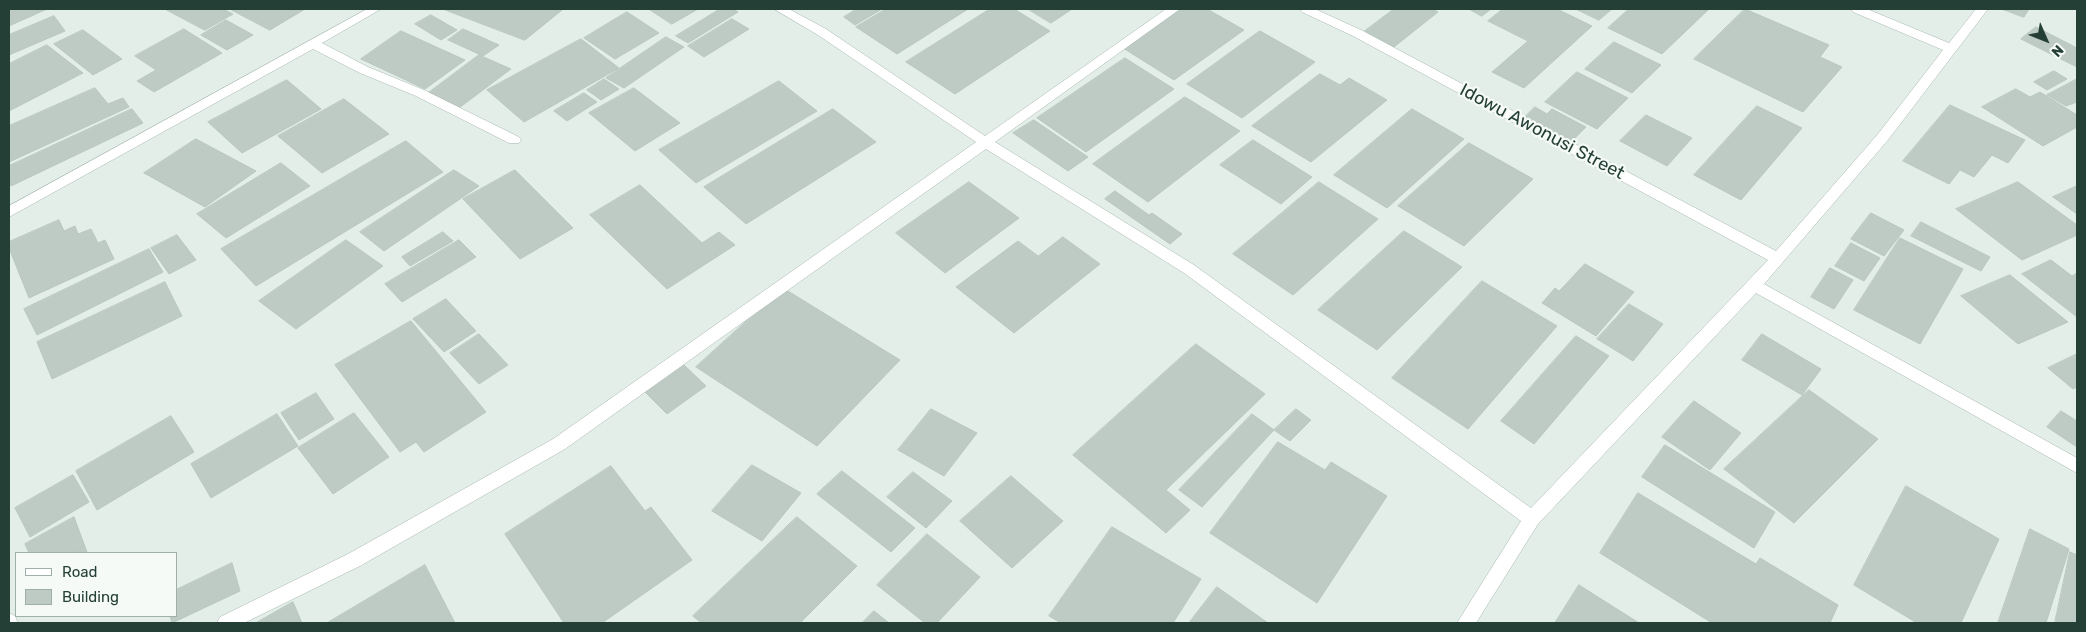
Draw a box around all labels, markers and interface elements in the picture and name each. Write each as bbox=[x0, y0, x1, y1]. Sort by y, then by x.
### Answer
north arrow bbox=[2021, 15, 2071, 65]
text: N bbox=[2048, 41, 2067, 60]
street label: Idowu Awonusi Street bbox=[1456, 79, 1628, 185]
legend bbox=[15, 552, 178, 617]
text: Road bbox=[62, 563, 98, 581]
text: Building bbox=[62, 588, 119, 606]

